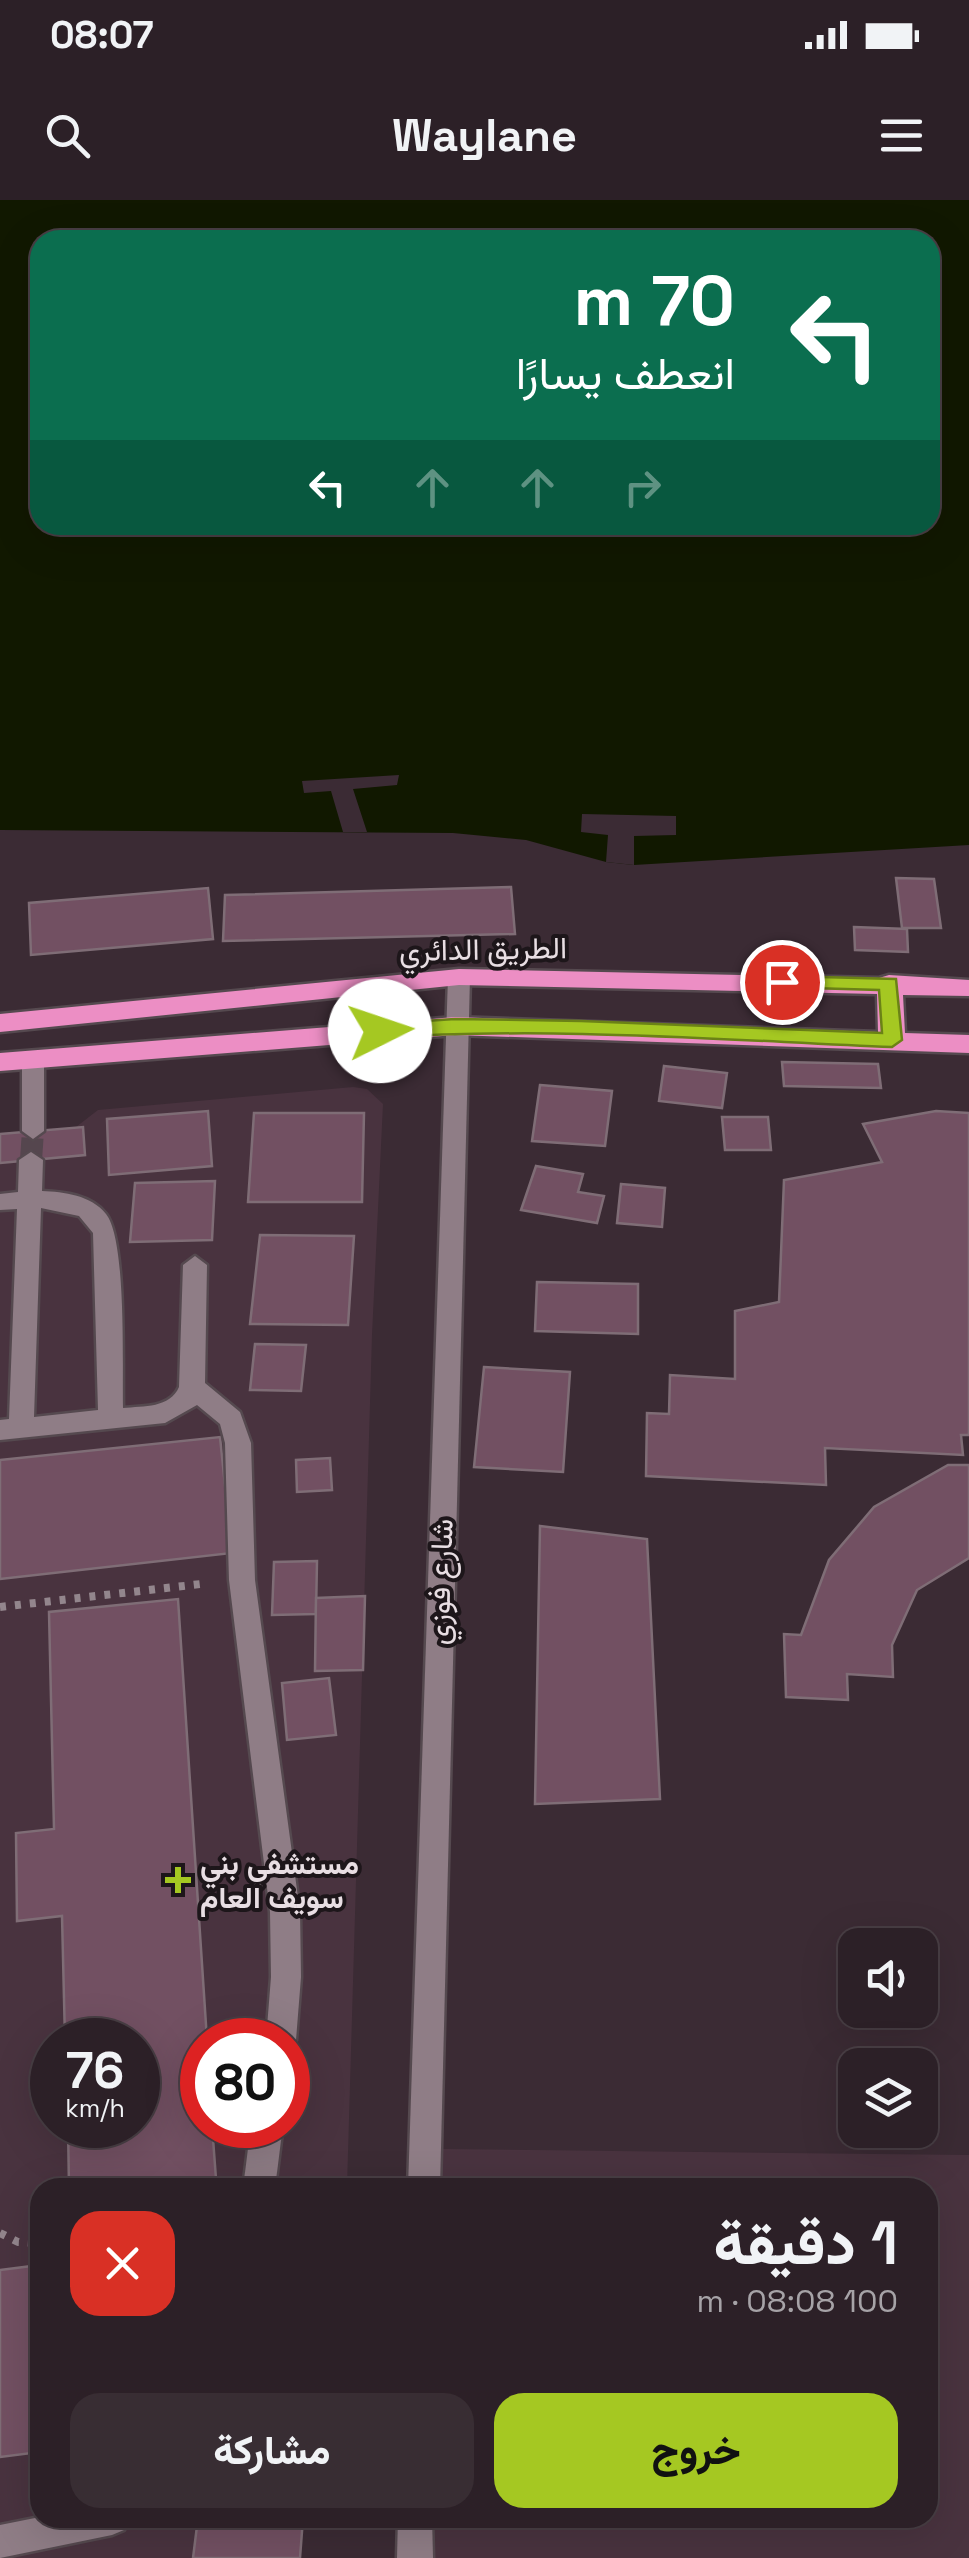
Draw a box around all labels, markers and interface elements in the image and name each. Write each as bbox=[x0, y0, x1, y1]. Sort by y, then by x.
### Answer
text: 08:07 bbox=[50, 11, 154, 59]
text: Waylane bbox=[392, 107, 577, 164]
icon: search bbox=[40, 108, 95, 163]
icon: menu bbox=[874, 108, 929, 163]
text: 70 m bbox=[574, 256, 735, 345]
icon: left bbox=[770, 270, 900, 400]
text: انعطف يسارًا bbox=[516, 345, 735, 402]
icon: left bbox=[300, 460, 355, 515]
icon: ahead bbox=[405, 460, 460, 515]
icon: ahead bbox=[510, 460, 565, 515]
icon: right bbox=[615, 460, 670, 515]
street label: الطريق الدائري bbox=[399, 928, 567, 975]
pin bbox=[740, 940, 825, 1025]
icon: arrive bbox=[755, 955, 810, 1010]
position arrow bbox=[328, 979, 432, 1083]
street label: شارع فوزي bbox=[418, 1518, 467, 1646]
place label: مستشفي بني سويف العام bbox=[200, 1844, 359, 1917]
marker: مستشفي بني سويف العام bbox=[165, 1867, 191, 1893]
map controls bbox=[838, 1928, 938, 2148]
button: sound bbox=[838, 1928, 938, 2028]
speed limit sign: 80 bbox=[180, 2018, 310, 2148]
text: 76 bbox=[66, 2039, 124, 2103]
button: layers bbox=[838, 2048, 938, 2148]
text: km/h bbox=[65, 2092, 125, 2124]
text: 1 دقيقة bbox=[714, 2205, 898, 2282]
button: close bbox=[70, 2211, 175, 2316]
text: 100 m · 08:08 bbox=[696, 2281, 898, 2321]
button: مشاركة bbox=[70, 2393, 474, 2508]
button: خروج bbox=[494, 2393, 898, 2508]

